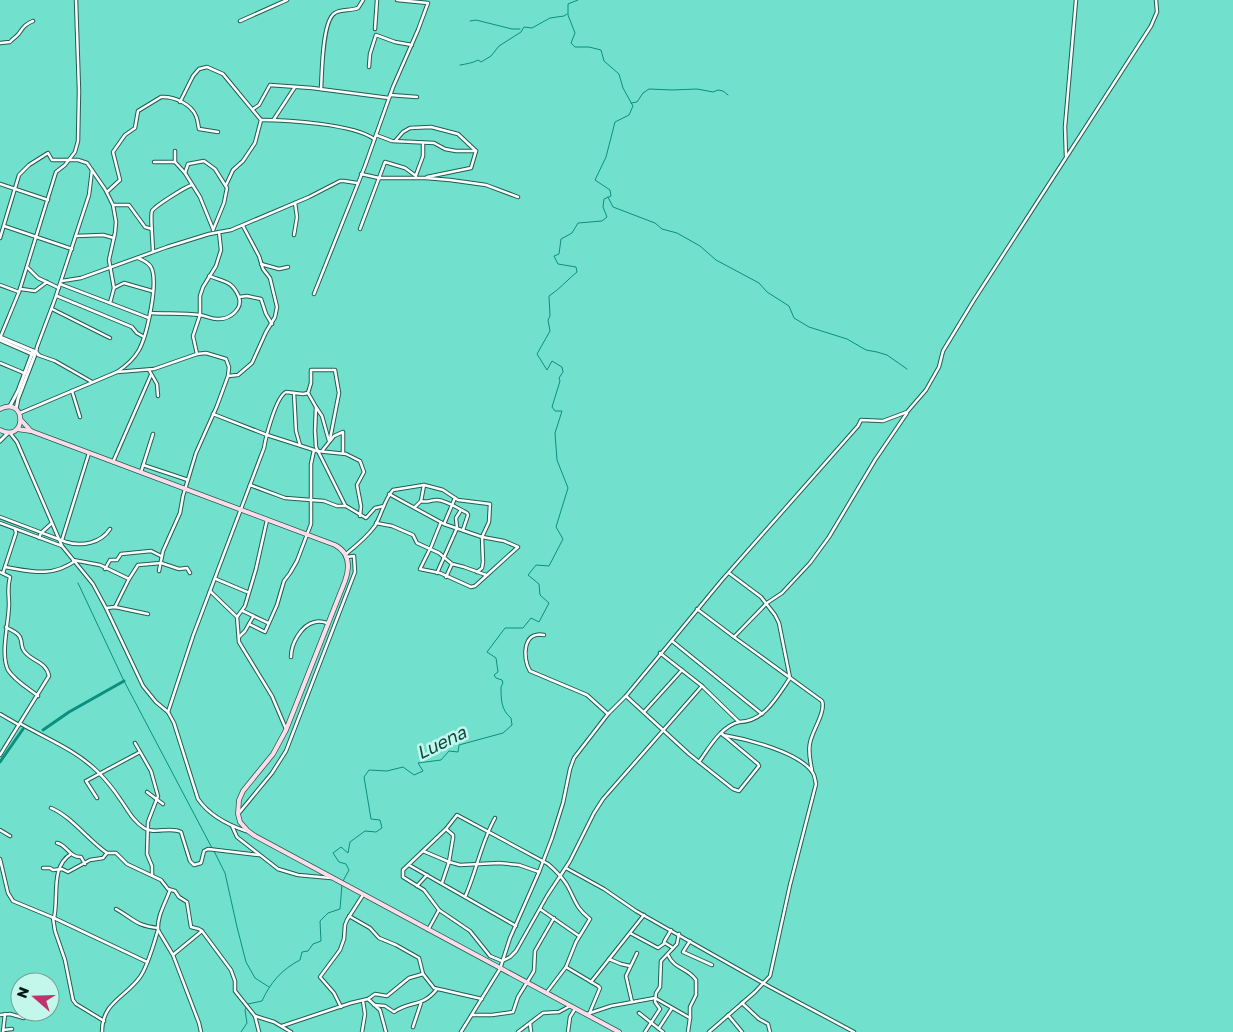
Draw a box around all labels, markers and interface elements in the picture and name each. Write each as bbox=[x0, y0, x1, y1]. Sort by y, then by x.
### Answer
water label: Luena bbox=[413, 720, 470, 763]
north arrow bbox=[10, 972, 60, 1022]
text: N bbox=[13, 984, 32, 1000]

